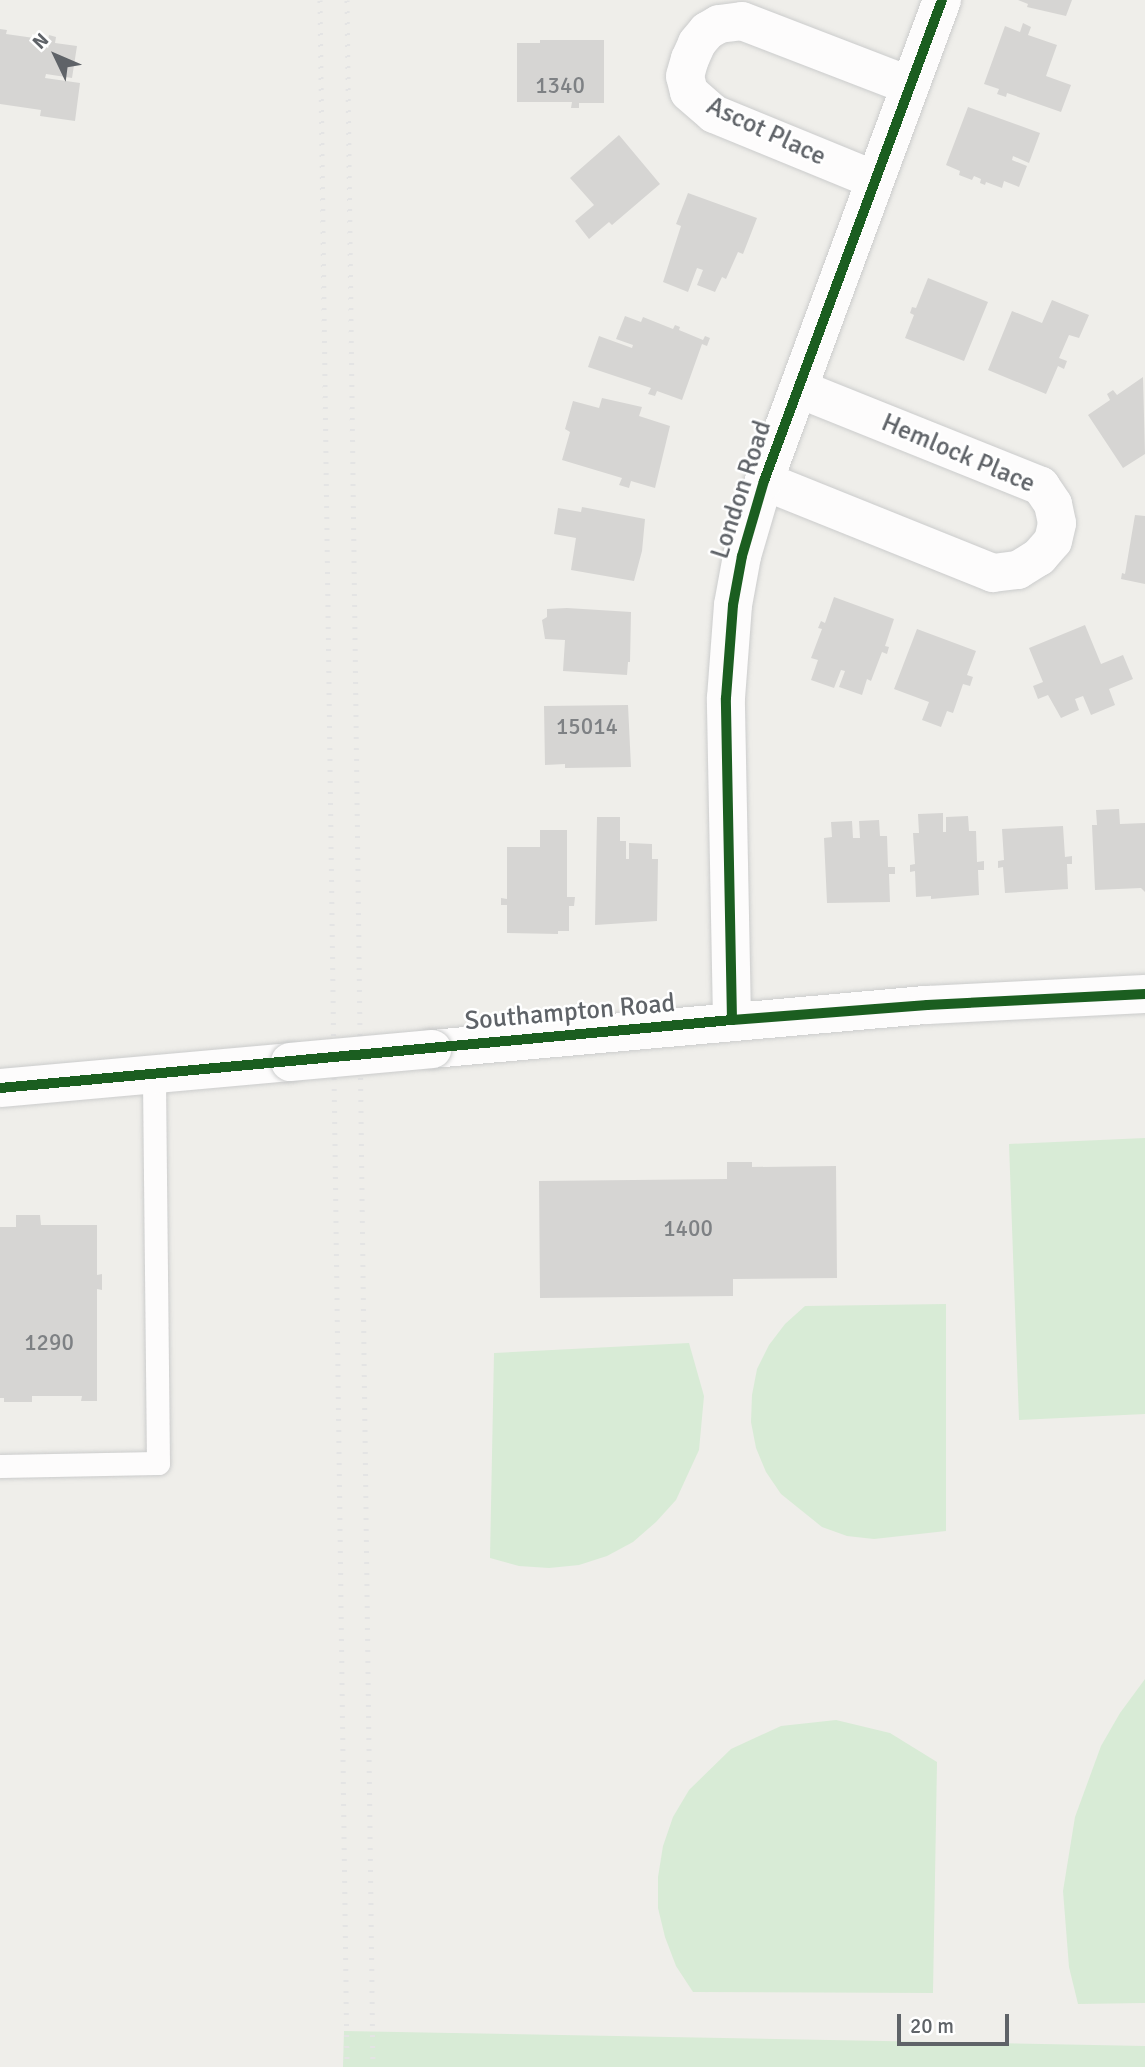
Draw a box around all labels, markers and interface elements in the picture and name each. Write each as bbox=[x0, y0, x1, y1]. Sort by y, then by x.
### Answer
north arrow bbox=[21, 21, 91, 91]
text: N bbox=[28, 28, 54, 55]
house number: 1340 bbox=[535, 72, 585, 100]
street label: Ascot Place bbox=[701, 91, 831, 173]
street label: Hemlock Place bbox=[877, 408, 1039, 500]
street label: London Road bbox=[705, 417, 779, 563]
house number: 15014 bbox=[556, 713, 618, 741]
street label: Southampton Road bbox=[464, 988, 676, 1038]
house number: 1400 bbox=[663, 1215, 713, 1243]
house number: 1290 bbox=[24, 1329, 74, 1357]
scale bar bbox=[900, 2000, 1012, 2044]
text: 20 m bbox=[910, 2013, 954, 2039]

